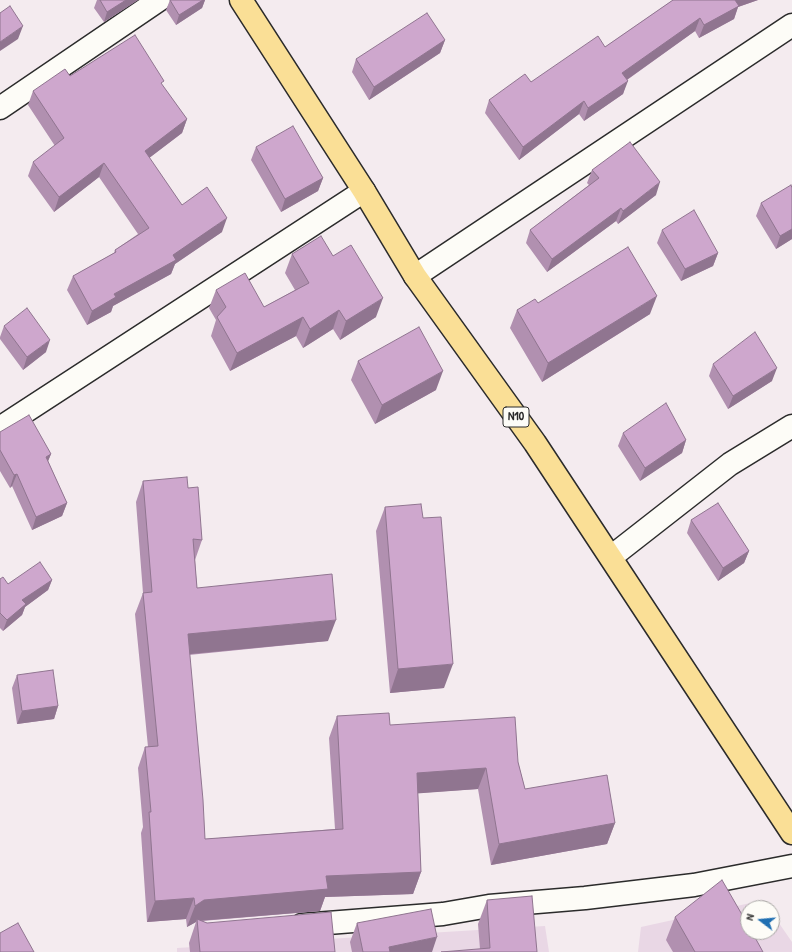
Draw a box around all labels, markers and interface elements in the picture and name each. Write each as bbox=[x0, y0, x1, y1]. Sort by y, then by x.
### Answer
road number: N10 bbox=[503, 407, 529, 427]
north arrow bbox=[740, 900, 780, 940]
text: N bbox=[742, 912, 757, 922]

